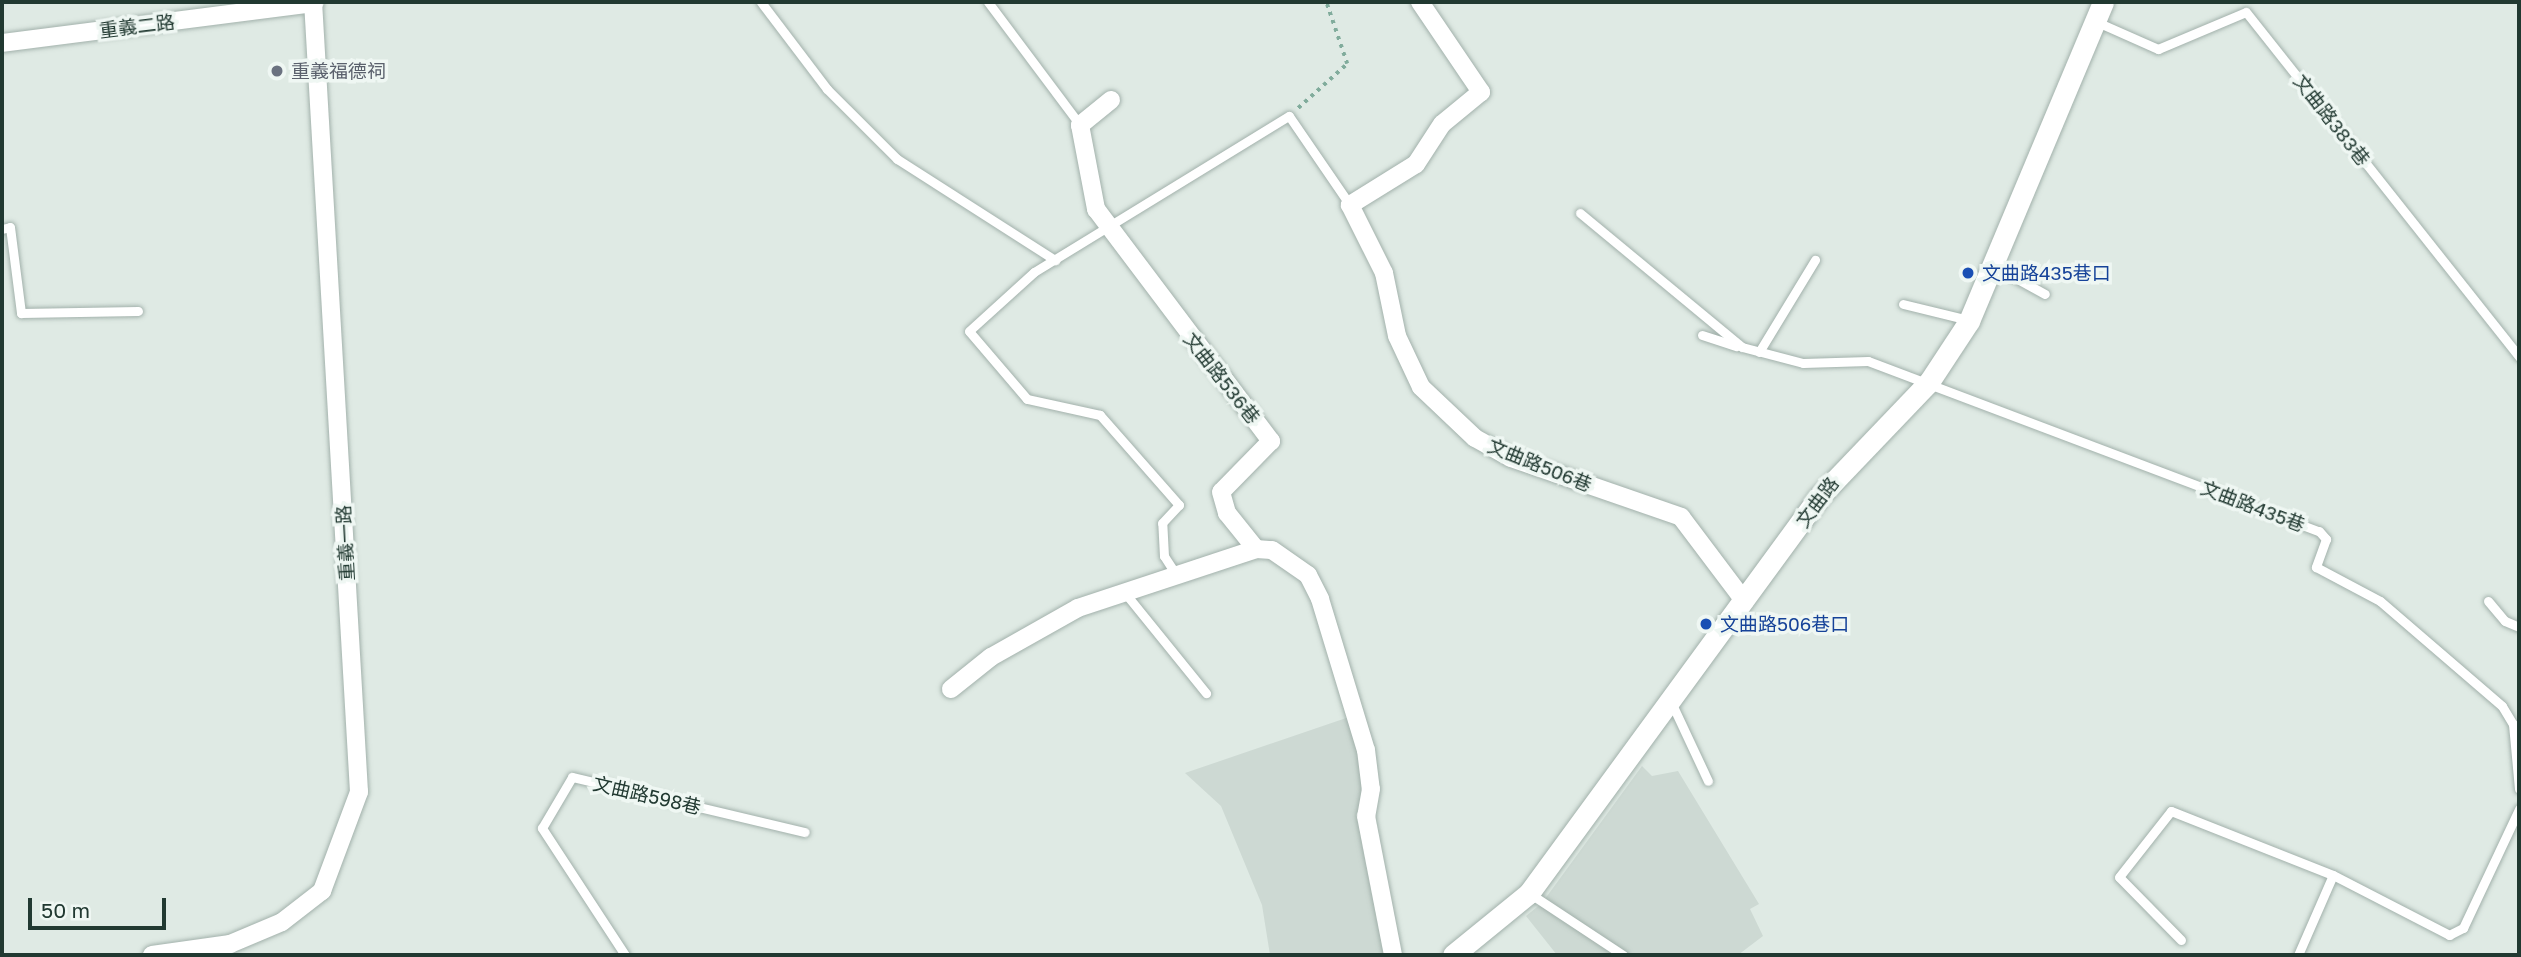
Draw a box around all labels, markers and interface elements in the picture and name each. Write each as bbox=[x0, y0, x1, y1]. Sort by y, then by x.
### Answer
street label: 重義二路 bbox=[98, 10, 176, 42]
place label: 重義福德祠 bbox=[291, 60, 386, 82]
marker: 重義福德祠 bbox=[269, 63, 285, 79]
street label: 文曲路383巷 bbox=[2289, 70, 2375, 170]
place label: 文曲路435巷口 bbox=[1982, 262, 2111, 284]
marker: 文曲路435巷口 bbox=[1960, 265, 1976, 281]
street label: 文曲路536巷 bbox=[1179, 328, 1265, 428]
street label: 文曲路506巷 bbox=[1485, 434, 1595, 496]
street label: 文曲路 bbox=[1791, 472, 1843, 532]
street label: 文曲路435巷 bbox=[2198, 476, 2308, 536]
street label: 重義一路 bbox=[332, 504, 358, 582]
place label: 文曲路506巷口 bbox=[1720, 613, 1849, 635]
marker: 文曲路506巷口 bbox=[1698, 616, 1714, 632]
street label: 文曲路598巷 bbox=[591, 772, 703, 818]
scale bar bbox=[32, 884, 170, 928]
text: 50 m bbox=[41, 897, 90, 923]

